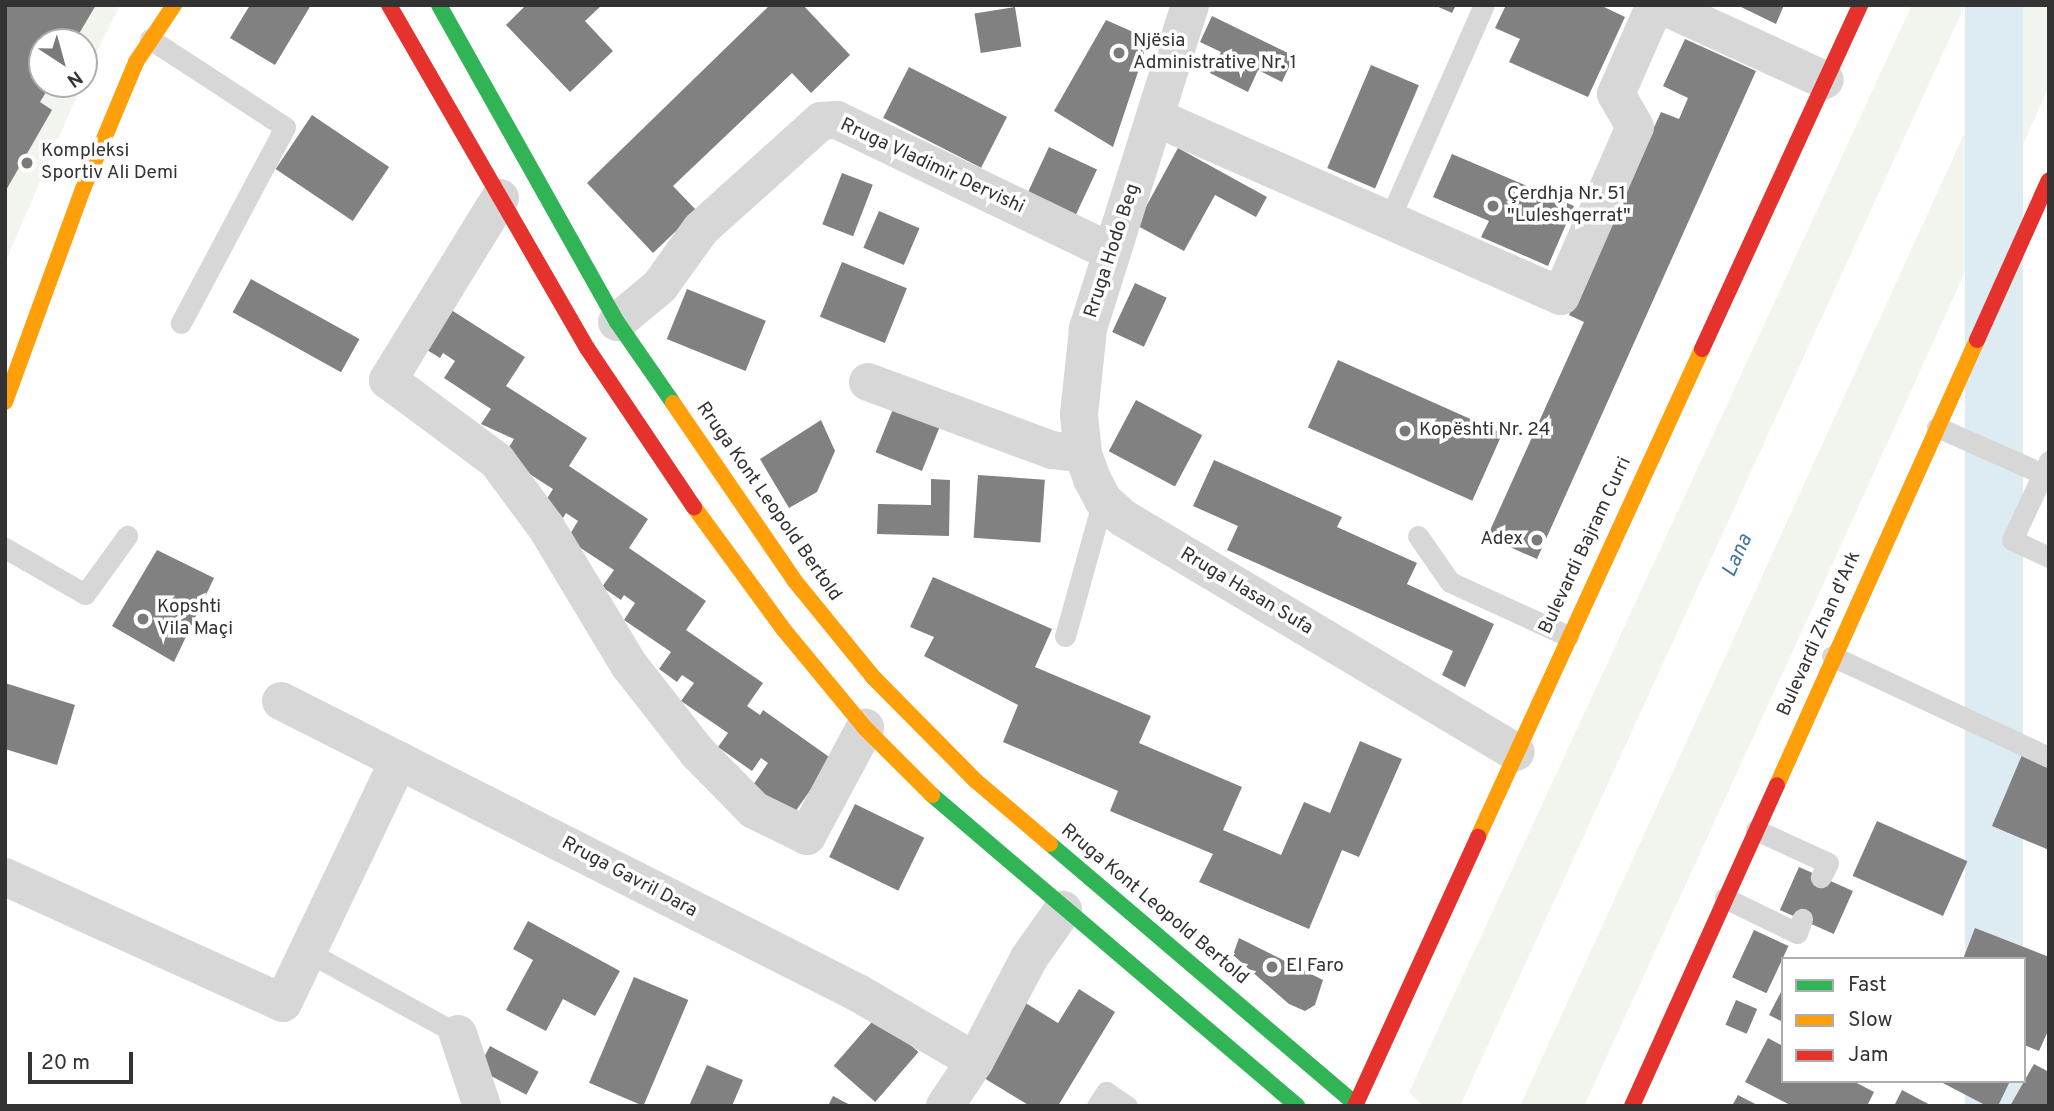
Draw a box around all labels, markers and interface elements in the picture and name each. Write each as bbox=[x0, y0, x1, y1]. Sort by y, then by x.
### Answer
north arrow bbox=[28, 28, 98, 98]
place label: Njësia Administrative Nr. 1 bbox=[1133, 31, 1297, 75]
marker: Njësia Administrative Nr. 1 bbox=[1111, 45, 1127, 61]
text: N bbox=[62, 65, 87, 92]
street label: Rruga Vladimir Dervishi bbox=[836, 114, 1028, 220]
place label: Kompleksi Sportiv Ali Demi bbox=[41, 141, 179, 185]
marker: Kompleksi Sportiv Ali Demi bbox=[19, 155, 35, 171]
street label: Rruga Hodo Beg bbox=[1081, 181, 1145, 321]
place label: Çerdhja Nr. 51 "Luleshqerrat" bbox=[1507, 184, 1631, 228]
marker: Çerdhja Nr. 51 "Luleshqerrat" bbox=[1485, 198, 1501, 214]
street label: Rruga Kont Leopold Bertold bbox=[690, 398, 846, 606]
place label: Kopështi Nr. 24 bbox=[1419, 420, 1550, 442]
marker: Kopështi Nr. 24 bbox=[1397, 423, 1413, 439]
street label: Bulevardi Bajram Curri bbox=[1535, 454, 1637, 638]
place label: Adex bbox=[1480, 529, 1523, 551]
water label: Lana bbox=[1717, 531, 1759, 581]
marker: Adex bbox=[1529, 532, 1545, 548]
street label: Rruga Hasan Sufa bbox=[1175, 543, 1317, 641]
street label: Bulevardi Zhan d'Ark bbox=[1773, 548, 1867, 720]
place label: Kopshti Vila Maçi bbox=[157, 597, 233, 641]
marker: Kopshti Vila Maçi bbox=[135, 611, 151, 627]
street label: Rruga Kont Leopold Bertold bbox=[1056, 820, 1252, 990]
street label: Rruga Gavril Dara bbox=[557, 833, 701, 923]
place label: El Faro bbox=[1286, 956, 1344, 978]
legend bbox=[1781, 957, 2026, 1083]
marker: El Faro bbox=[1264, 959, 1280, 975]
text: Fast bbox=[1848, 972, 1887, 999]
text: Slow bbox=[1848, 1007, 1893, 1034]
scale bar bbox=[32, 1038, 136, 1082]
text: Jam bbox=[1848, 1042, 1889, 1069]
text: 20 m bbox=[41, 1050, 90, 1077]

